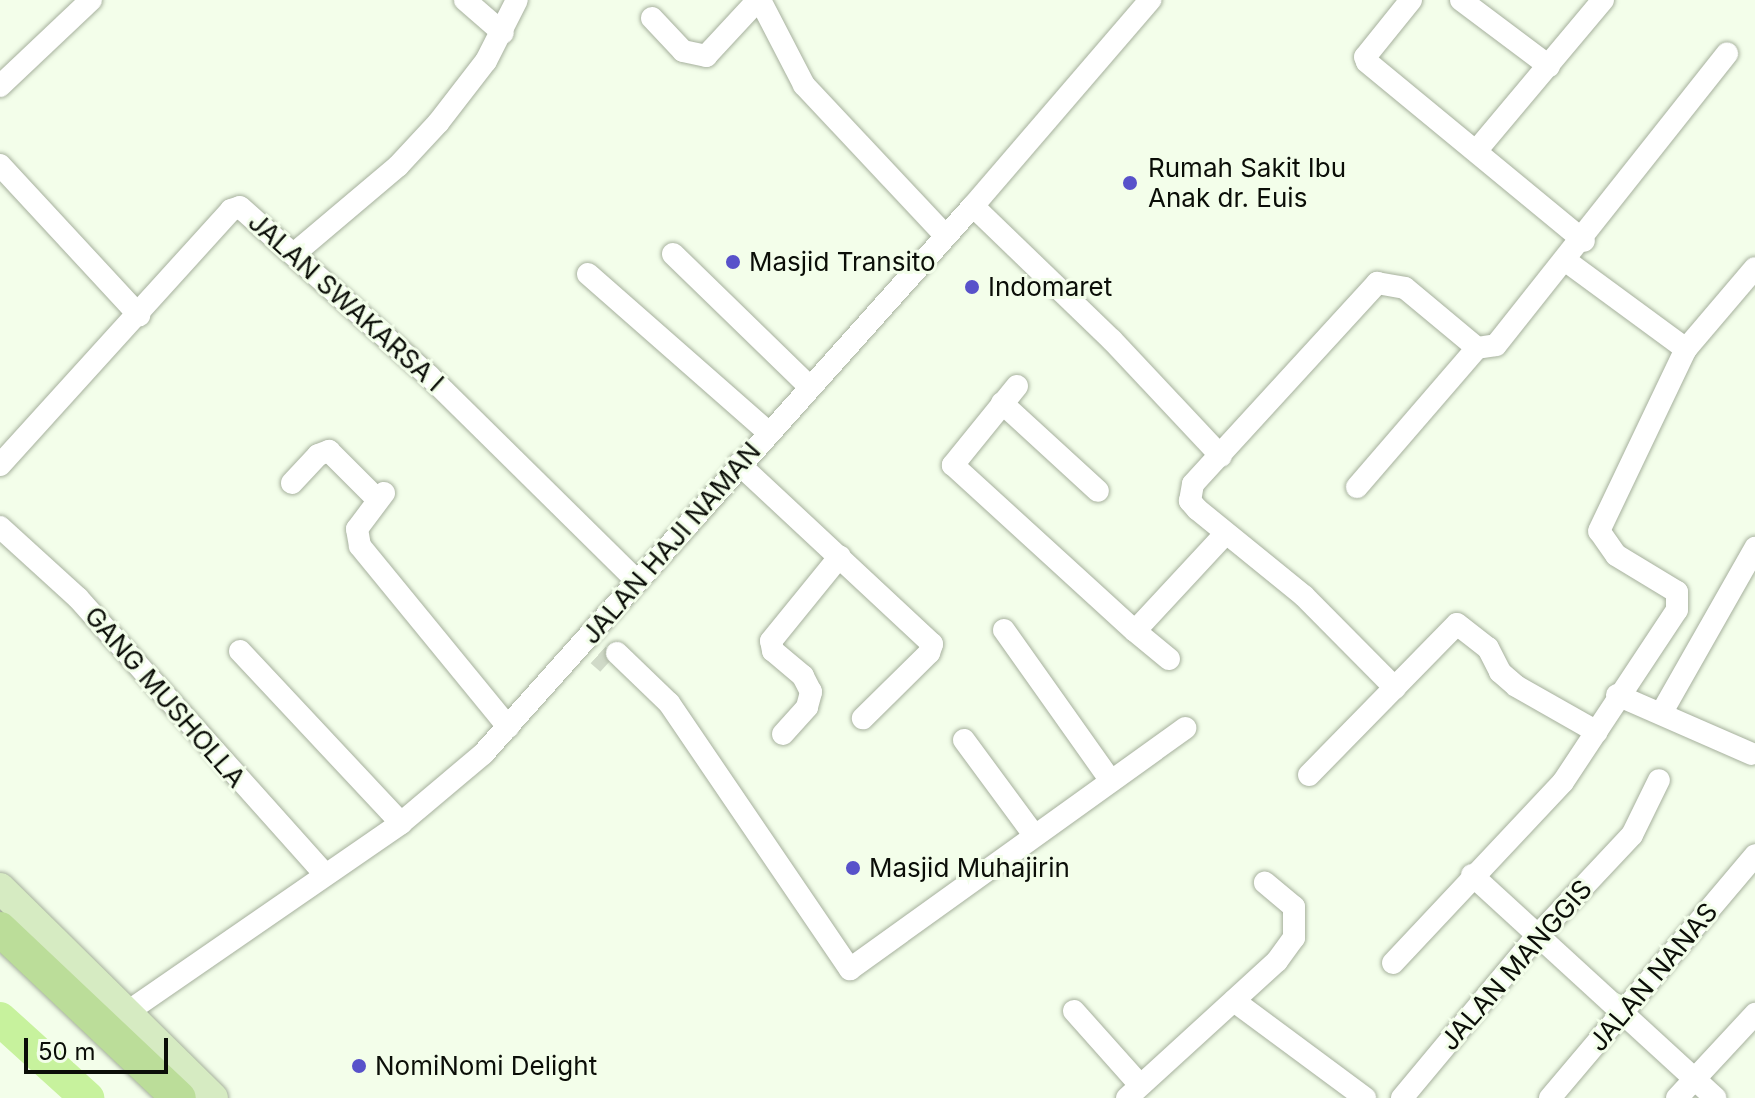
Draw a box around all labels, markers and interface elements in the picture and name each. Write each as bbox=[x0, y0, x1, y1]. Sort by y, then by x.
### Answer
place label: Rumah Sakit Ibu Anak dr. Euis bbox=[1148, 152, 1346, 214]
marker: Rumah Sakit Ibu Anak dr. Euis bbox=[1119, 172, 1141, 194]
street label: JALAN SWAKARSA I bbox=[242, 206, 450, 398]
place label: Masjid Transito bbox=[749, 246, 936, 278]
marker: Masjid Transito bbox=[724, 253, 742, 271]
place label: Indomaret bbox=[988, 271, 1112, 303]
marker: Indomaret bbox=[963, 278, 981, 296]
street label: JALAN HAJI NAMAN bbox=[575, 436, 767, 650]
street label: GANG MUSHOLLA bbox=[78, 600, 252, 794]
place label: Masjid Muhajirin bbox=[869, 852, 1070, 884]
marker: Masjid Muhajirin bbox=[844, 859, 862, 877]
street label: JALAN MANGGIS bbox=[1434, 874, 1598, 1056]
street label: JALAN NANAS bbox=[1582, 897, 1724, 1057]
scale bar bbox=[28, 1022, 172, 1072]
text: 50 m bbox=[38, 1037, 96, 1066]
place label: NomiNomi Delight bbox=[375, 1050, 597, 1082]
marker: NomiNomi Delight bbox=[350, 1057, 368, 1075]

